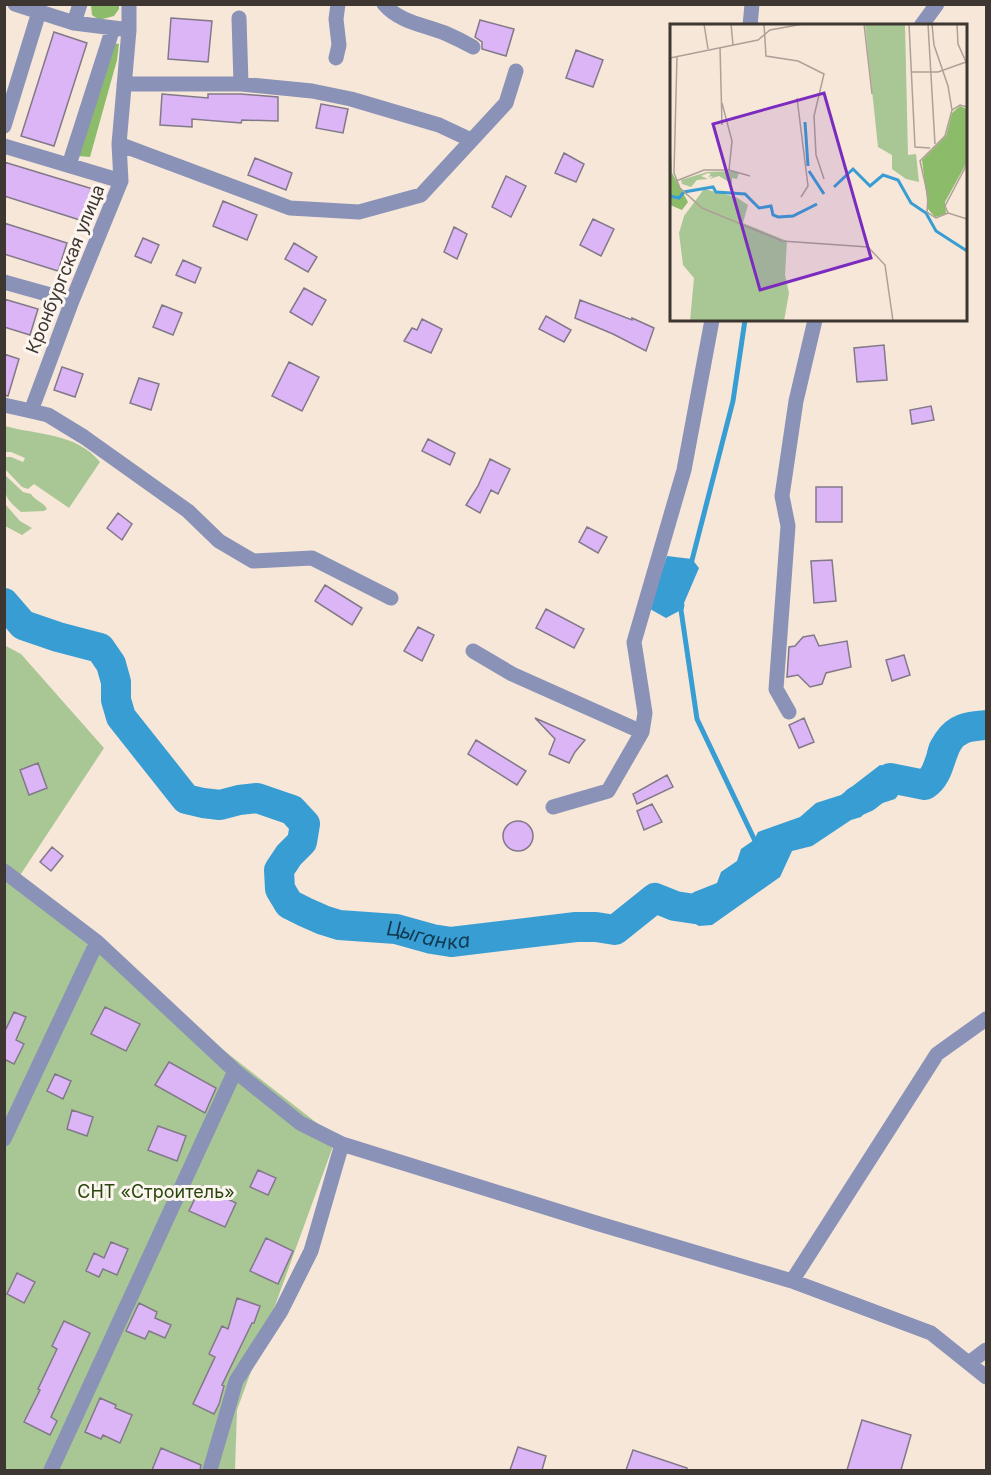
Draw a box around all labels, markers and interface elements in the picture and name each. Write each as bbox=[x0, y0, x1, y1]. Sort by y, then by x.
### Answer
inset map bbox=[670, 24, 967, 321]
street label: Кронбургская улица bbox=[22, 182, 108, 356]
water label: Цыганка bbox=[386, 916, 471, 954]
park label: СНТ «Строитель» bbox=[77, 1181, 235, 1202]

